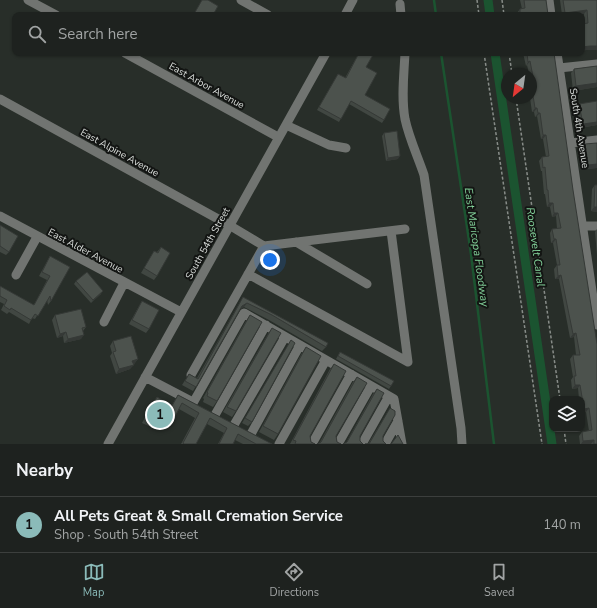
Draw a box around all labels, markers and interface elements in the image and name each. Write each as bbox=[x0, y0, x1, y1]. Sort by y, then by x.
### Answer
search box bbox=[12, 12, 585, 56]
icon: search bbox=[26, 23, 48, 45]
text: Search here bbox=[58, 24, 138, 44]
street label: East Arbor Avenue bbox=[166, 59, 247, 112]
north arrow bbox=[501, 68, 537, 104]
street label: South 4th Avenue bbox=[566, 87, 592, 169]
street label: East Alpine Avenue bbox=[78, 125, 161, 180]
water label: East Maricopa Floodway bbox=[461, 186, 492, 308]
street label: South 54th Street bbox=[182, 205, 234, 282]
water label: Roosevelt Canal bbox=[522, 206, 549, 288]
street label: East Alder Avenue bbox=[45, 225, 126, 277]
your location bbox=[260, 250, 280, 270]
map controls bbox=[549, 396, 585, 432]
button: layers bbox=[549, 396, 585, 432]
pin: 1 bbox=[147, 400, 173, 430]
text: Nearby bbox=[16, 459, 73, 482]
text: All Pets Great & Small Cremation Service bbox=[54, 506, 343, 526]
text: 1 bbox=[25, 516, 33, 534]
text: 140 m bbox=[543, 516, 581, 534]
text: Shop · South 54th Street bbox=[54, 526, 198, 544]
tab: Map bbox=[83, 561, 105, 600]
tab: Directions bbox=[270, 561, 319, 600]
tab: Saved bbox=[484, 561, 514, 600]

